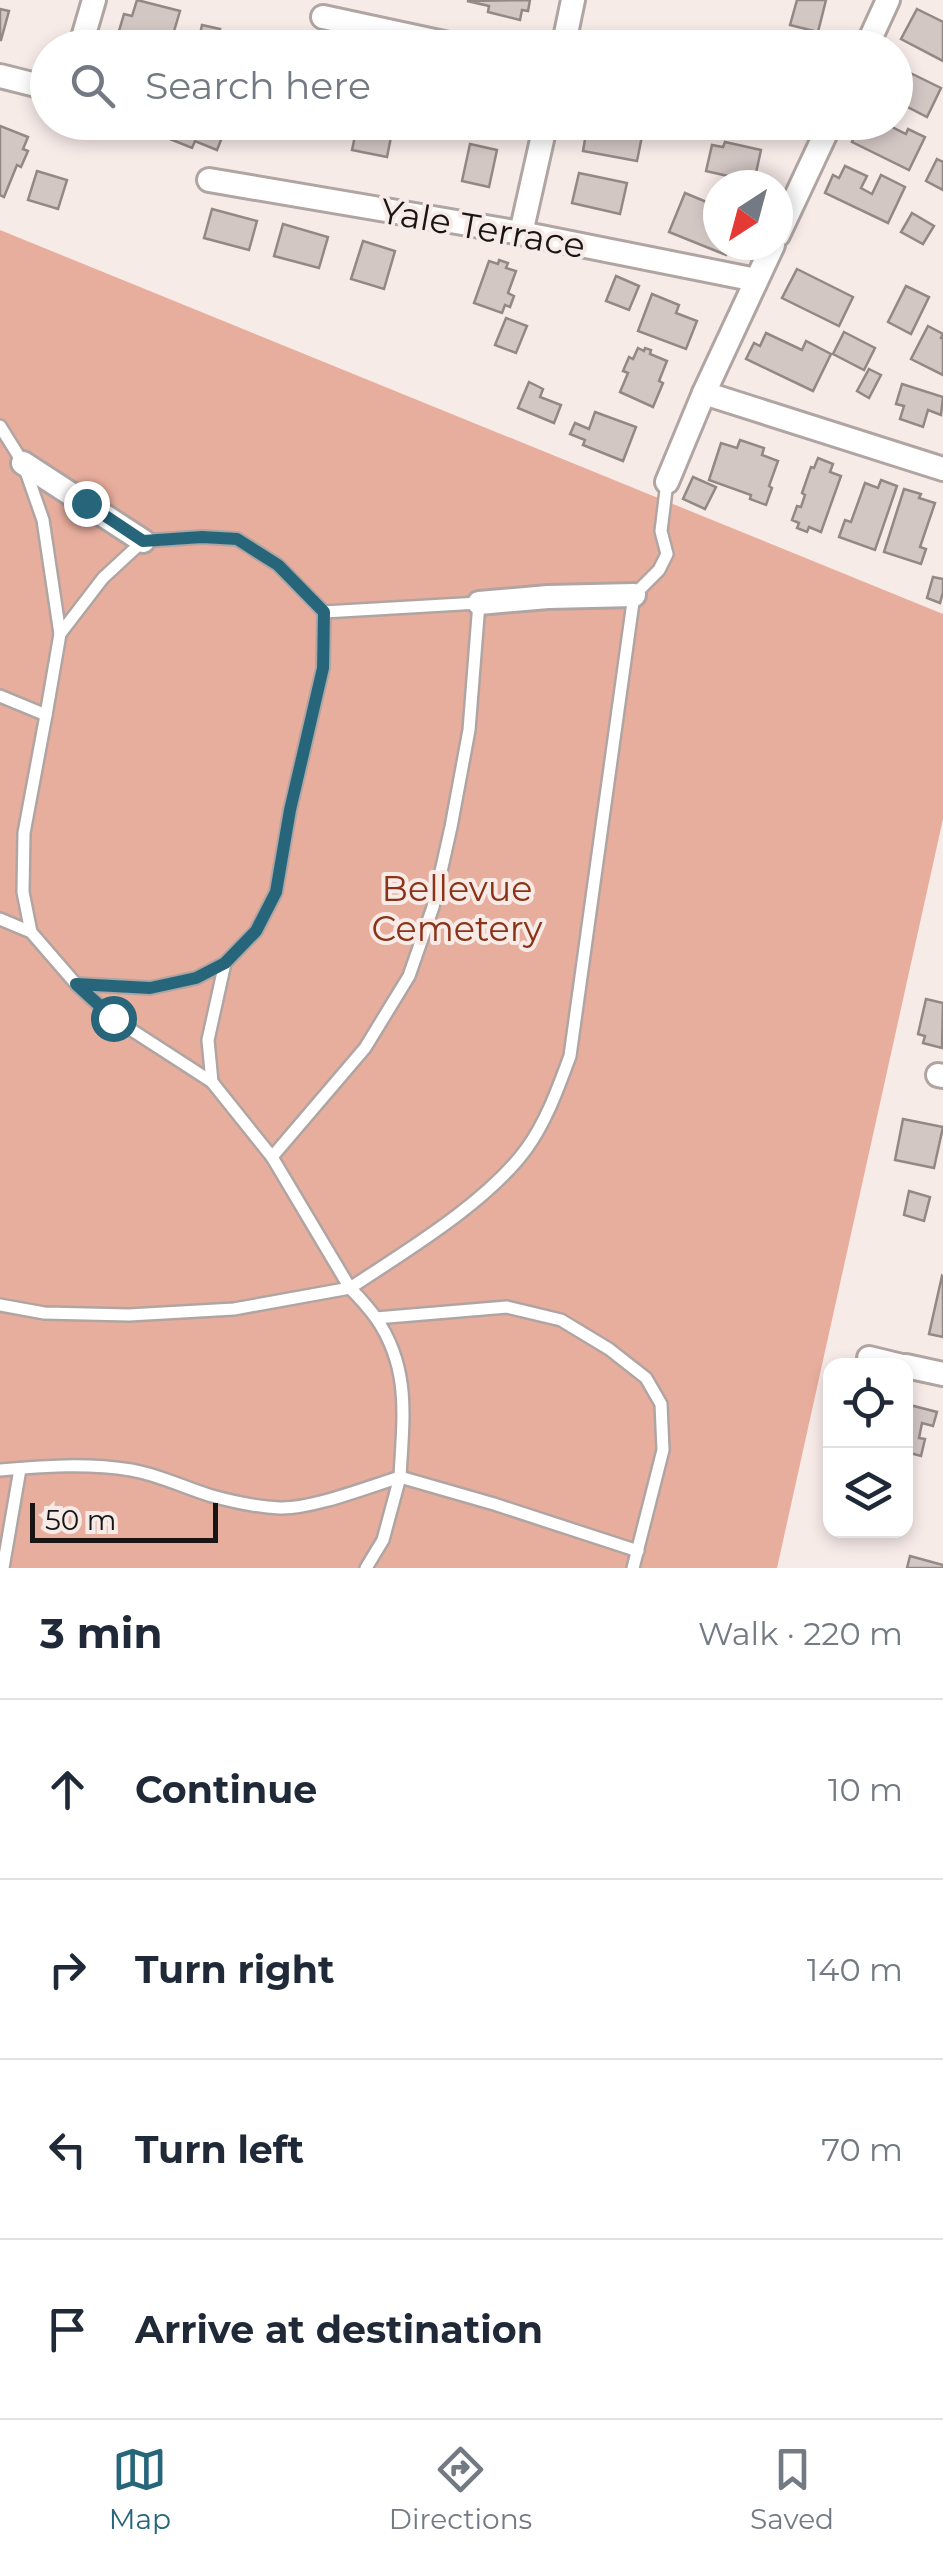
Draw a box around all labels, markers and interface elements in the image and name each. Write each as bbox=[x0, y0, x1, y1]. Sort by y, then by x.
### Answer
search box bbox=[30, 30, 913, 140]
icon: search bbox=[65, 58, 120, 113]
text: Search here bbox=[145, 62, 371, 109]
north arrow bbox=[703, 170, 793, 260]
street label: Yale Terrace bbox=[377, 189, 589, 267]
route end bbox=[64, 481, 110, 527]
park label: Bellevue Cemetery bbox=[372, 867, 542, 950]
route start bbox=[91, 996, 137, 1042]
map controls bbox=[823, 1358, 913, 1538]
button: locate bbox=[823, 1358, 913, 1448]
button: layers bbox=[823, 1448, 913, 1538]
scale bar bbox=[30, 1498, 218, 1542]
text: 50 m bbox=[45, 1503, 116, 1537]
text: 3 min bbox=[40, 1607, 162, 1659]
text: Walk · 220 m bbox=[698, 1614, 903, 1653]
icon: ahead bbox=[40, 1762, 95, 1817]
text: Continue bbox=[135, 1766, 317, 1813]
text: 10 m bbox=[828, 1770, 903, 1809]
icon: right bbox=[40, 1942, 95, 1997]
text: Turn right bbox=[135, 1946, 334, 1993]
text: 140 m bbox=[807, 1950, 903, 1989]
icon: left bbox=[40, 2122, 95, 2177]
text: Turn left bbox=[135, 2126, 304, 2173]
text: 70 m bbox=[821, 2130, 903, 2169]
icon: arrive bbox=[40, 2302, 95, 2357]
text: Arrive at destination bbox=[135, 2306, 543, 2353]
tab: Map bbox=[109, 2442, 171, 2536]
tab: Directions bbox=[389, 2442, 532, 2536]
tab: Saved bbox=[750, 2442, 834, 2536]

